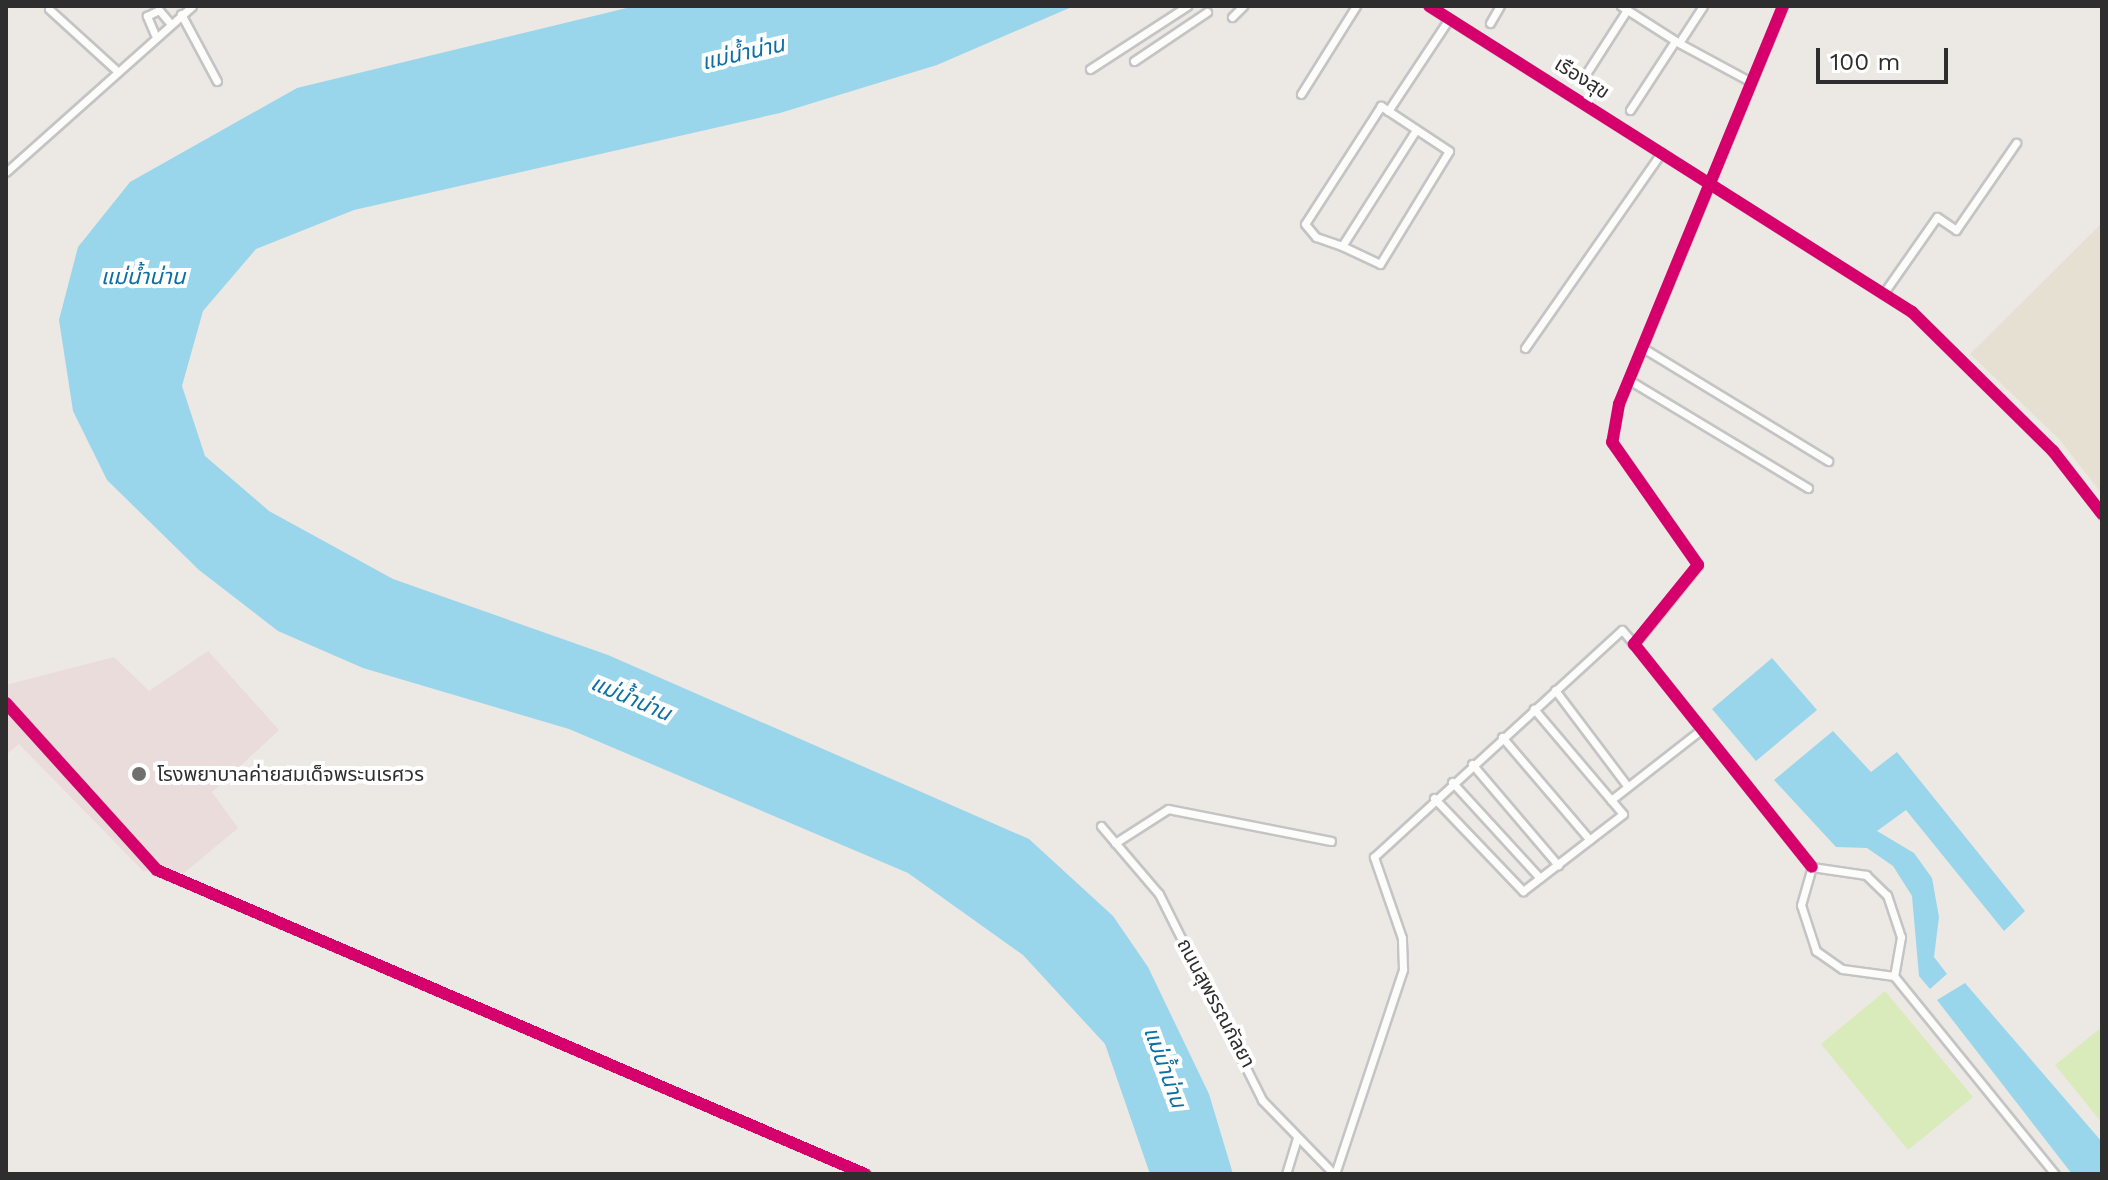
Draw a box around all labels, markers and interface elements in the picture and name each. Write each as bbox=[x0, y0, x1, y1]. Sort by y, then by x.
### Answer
water label: แม่น้ำน่าน bbox=[699, 31, 787, 75]
scale bar bbox=[1820, 32, 1952, 82]
text: 100 m bbox=[1830, 48, 1900, 76]
street label: เรืองสุข bbox=[1550, 52, 1614, 104]
water label: แม่น้ำน่าน bbox=[101, 264, 185, 290]
water label: แม่น้ำน่าน bbox=[587, 669, 675, 727]
place label: โรงพยาบาลค่ายสมเด็จพระนเรศวร bbox=[157, 762, 424, 786]
marker: โรงพยาบาลค่ายสมเด็จพระนเรศวร bbox=[128, 763, 150, 785]
street label: ถนนสุพรรณกัลยา bbox=[1172, 934, 1260, 1072]
water label: แม่น้ำน่าน bbox=[1138, 1023, 1192, 1111]

